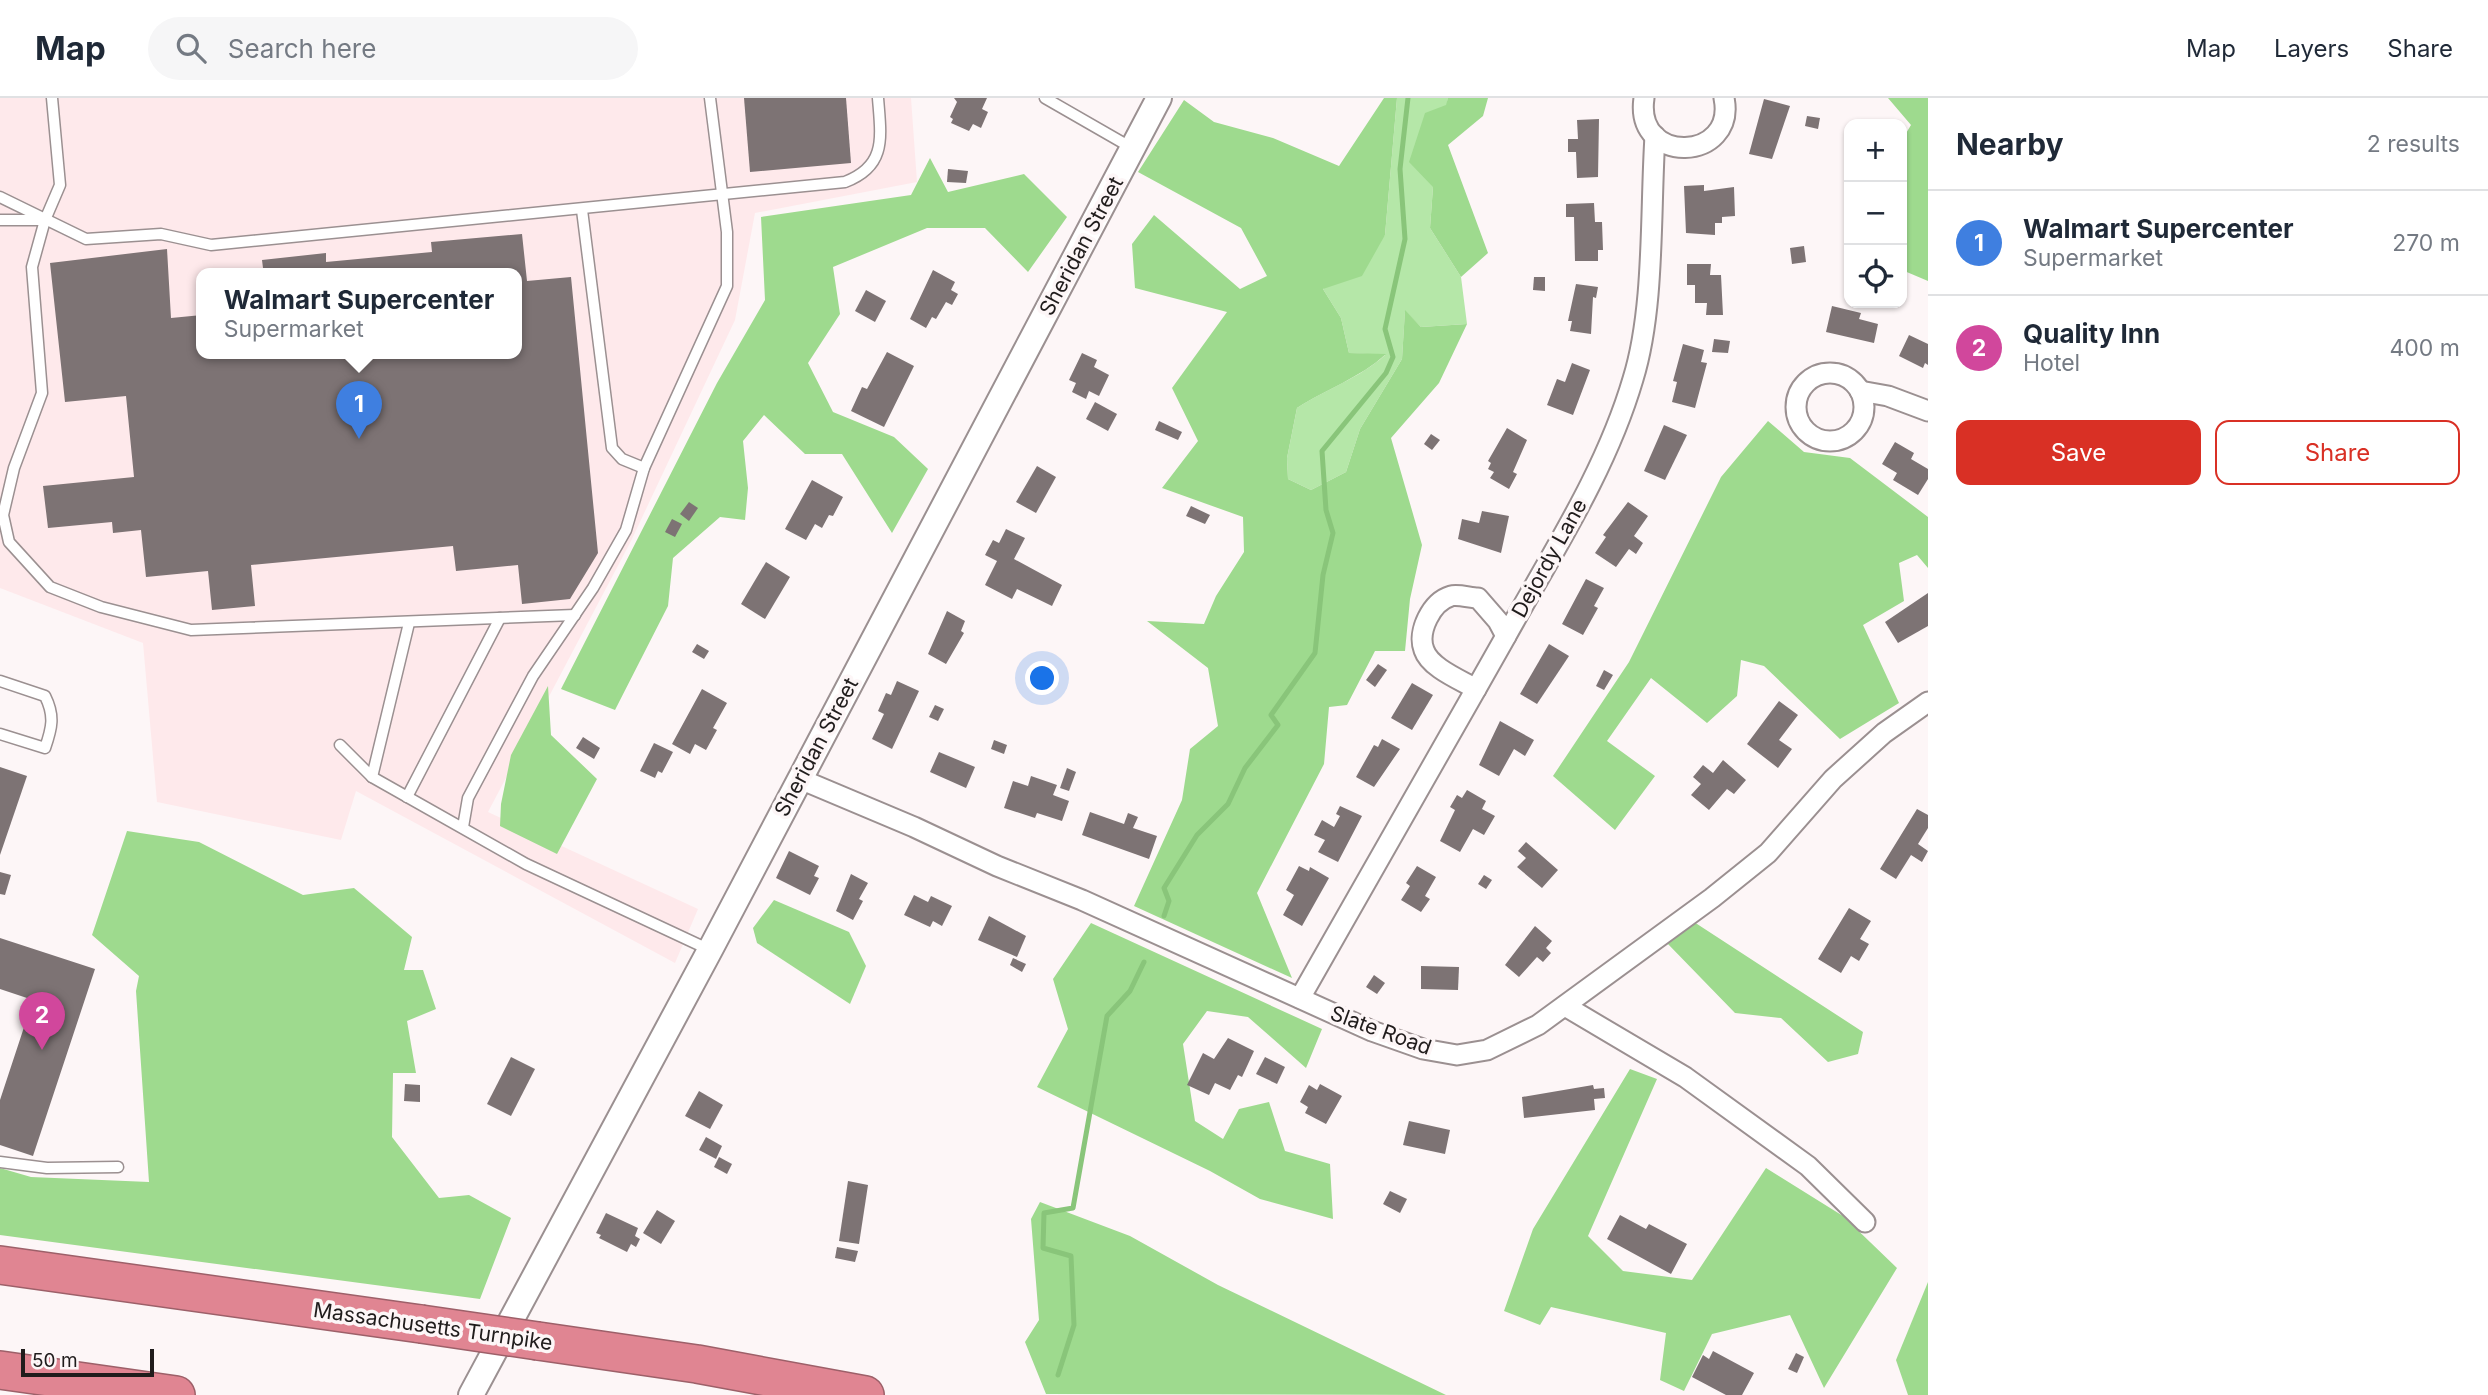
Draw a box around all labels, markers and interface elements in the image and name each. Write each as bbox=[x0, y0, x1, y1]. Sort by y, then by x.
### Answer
search box bbox=[148, 17, 638, 80]
text: Map bbox=[35, 28, 106, 68]
icon: search bbox=[172, 29, 210, 67]
text: Search here bbox=[228, 33, 376, 64]
text: Map bbox=[2186, 34, 2236, 63]
text: Layers bbox=[2274, 34, 2349, 63]
text: Share bbox=[2387, 34, 2453, 63]
map controls bbox=[1844, 119, 1907, 308]
button: + bbox=[1844, 119, 1907, 182]
text: Nearby bbox=[1956, 126, 2064, 162]
text: 2 results bbox=[2367, 130, 2460, 158]
street label: Sheridan Street bbox=[1034, 172, 1128, 320]
button: − bbox=[1844, 182, 1907, 245]
text: Walmart Supercenter bbox=[2023, 213, 2294, 244]
text: 1 bbox=[1974, 229, 1984, 257]
text: 270 m bbox=[2392, 229, 2460, 257]
text: Supermarket bbox=[2023, 244, 2163, 272]
button: locate bbox=[1844, 245, 1907, 308]
popup bbox=[196, 268, 522, 359]
text: Walmart Supercenter bbox=[224, 284, 494, 315]
text: Supermarket bbox=[224, 315, 364, 343]
text: Quality Inn bbox=[2023, 318, 2160, 349]
text: 2 bbox=[1972, 334, 1986, 362]
text: 400 m bbox=[2390, 334, 2460, 362]
text: Hotel bbox=[2023, 349, 2080, 377]
pin: 1 bbox=[336, 381, 382, 439]
button: Save bbox=[1956, 420, 2201, 485]
button: Share bbox=[2215, 420, 2460, 485]
street label: Dejordy Lane bbox=[1506, 494, 1592, 622]
your location bbox=[1025, 661, 1059, 695]
street label: Sheridan Street bbox=[769, 673, 863, 821]
pin: 2 bbox=[19, 992, 65, 1050]
street label: Slate Road bbox=[1327, 1000, 1435, 1060]
street label: Massachusetts Turnpike bbox=[312, 1297, 554, 1355]
scale bar bbox=[21, 1346, 154, 1378]
text: 50 m bbox=[32, 1349, 78, 1372]

